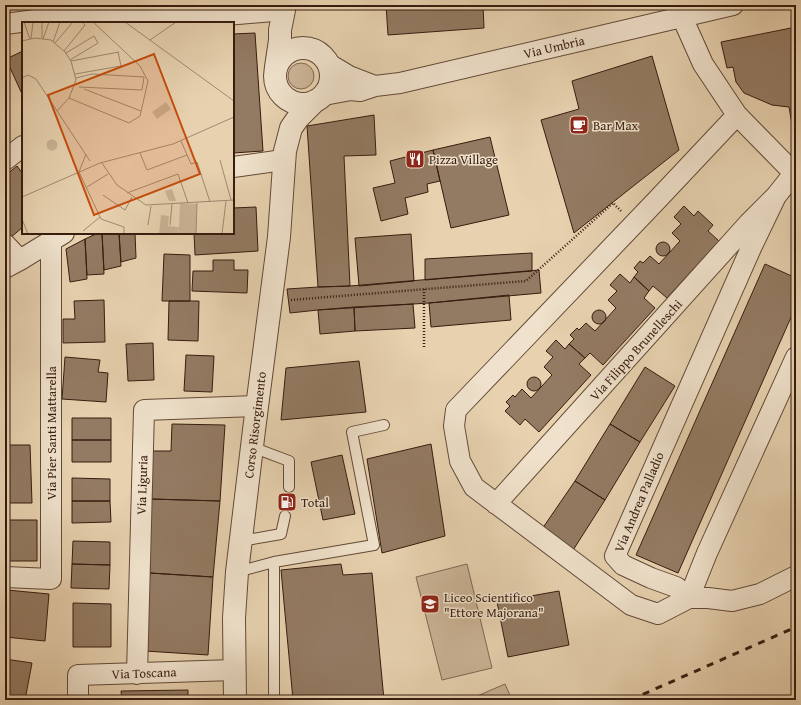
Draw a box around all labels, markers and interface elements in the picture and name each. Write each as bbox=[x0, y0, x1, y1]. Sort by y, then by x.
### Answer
inset map bbox=[22, 22, 234, 234]
street label: Via Umbria bbox=[522, 31, 587, 63]
cafe icon: Bar Max bbox=[568, 114, 590, 136]
place label: Bar Max bbox=[593, 116, 639, 135]
restaurant icon: Pizza Village bbox=[404, 148, 426, 170]
place label: Pizza Village bbox=[429, 150, 498, 169]
street label: Via Filippo Brunelleschi bbox=[585, 295, 687, 405]
street label: Via Pier Santi Mattarella bbox=[42, 365, 61, 500]
street label: Corso Risorgimento bbox=[239, 370, 271, 479]
street label: Via Andrea Palladio bbox=[609, 449, 669, 555]
street label: Via Liguria bbox=[131, 454, 153, 515]
fuel station icon: Total bbox=[276, 491, 298, 513]
place label: Total bbox=[301, 493, 329, 512]
place label: Liceo Scientifico "Ettore Majorana" bbox=[444, 588, 544, 622]
school or university icon: Liceo Scientifico "Ettore Majorana" bbox=[419, 593, 441, 615]
street label: Via Toscana bbox=[111, 662, 178, 684]

